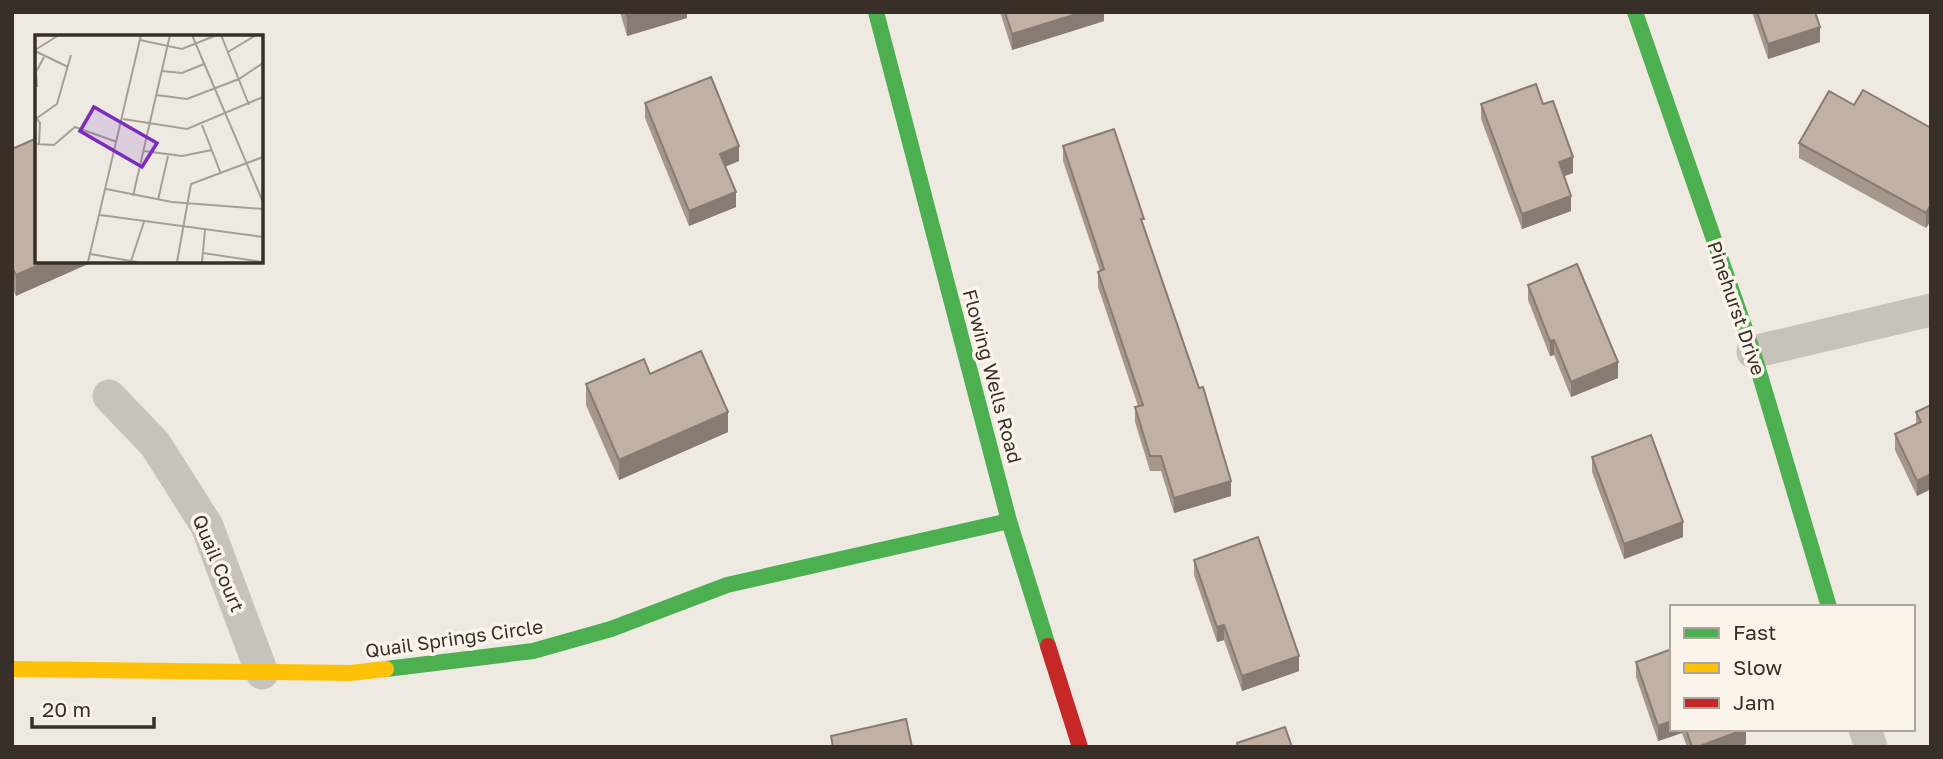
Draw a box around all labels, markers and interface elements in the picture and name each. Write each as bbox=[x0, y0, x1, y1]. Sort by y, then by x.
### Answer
inset map bbox=[35, 35, 262, 262]
street label: Pinehurst Drive bbox=[1703, 238, 1771, 378]
street label: Flowing Wells Road bbox=[959, 287, 1027, 465]
street label: Quail Court bbox=[188, 511, 250, 615]
legend bbox=[1670, 605, 1915, 731]
street label: Quail Springs Circle bbox=[364, 614, 544, 662]
text: Fast bbox=[1733, 619, 1776, 645]
text: Slow bbox=[1733, 654, 1782, 680]
scale bar bbox=[32, 686, 154, 730]
text: Jam bbox=[1733, 689, 1775, 715]
text: 20 m bbox=[42, 696, 91, 722]

